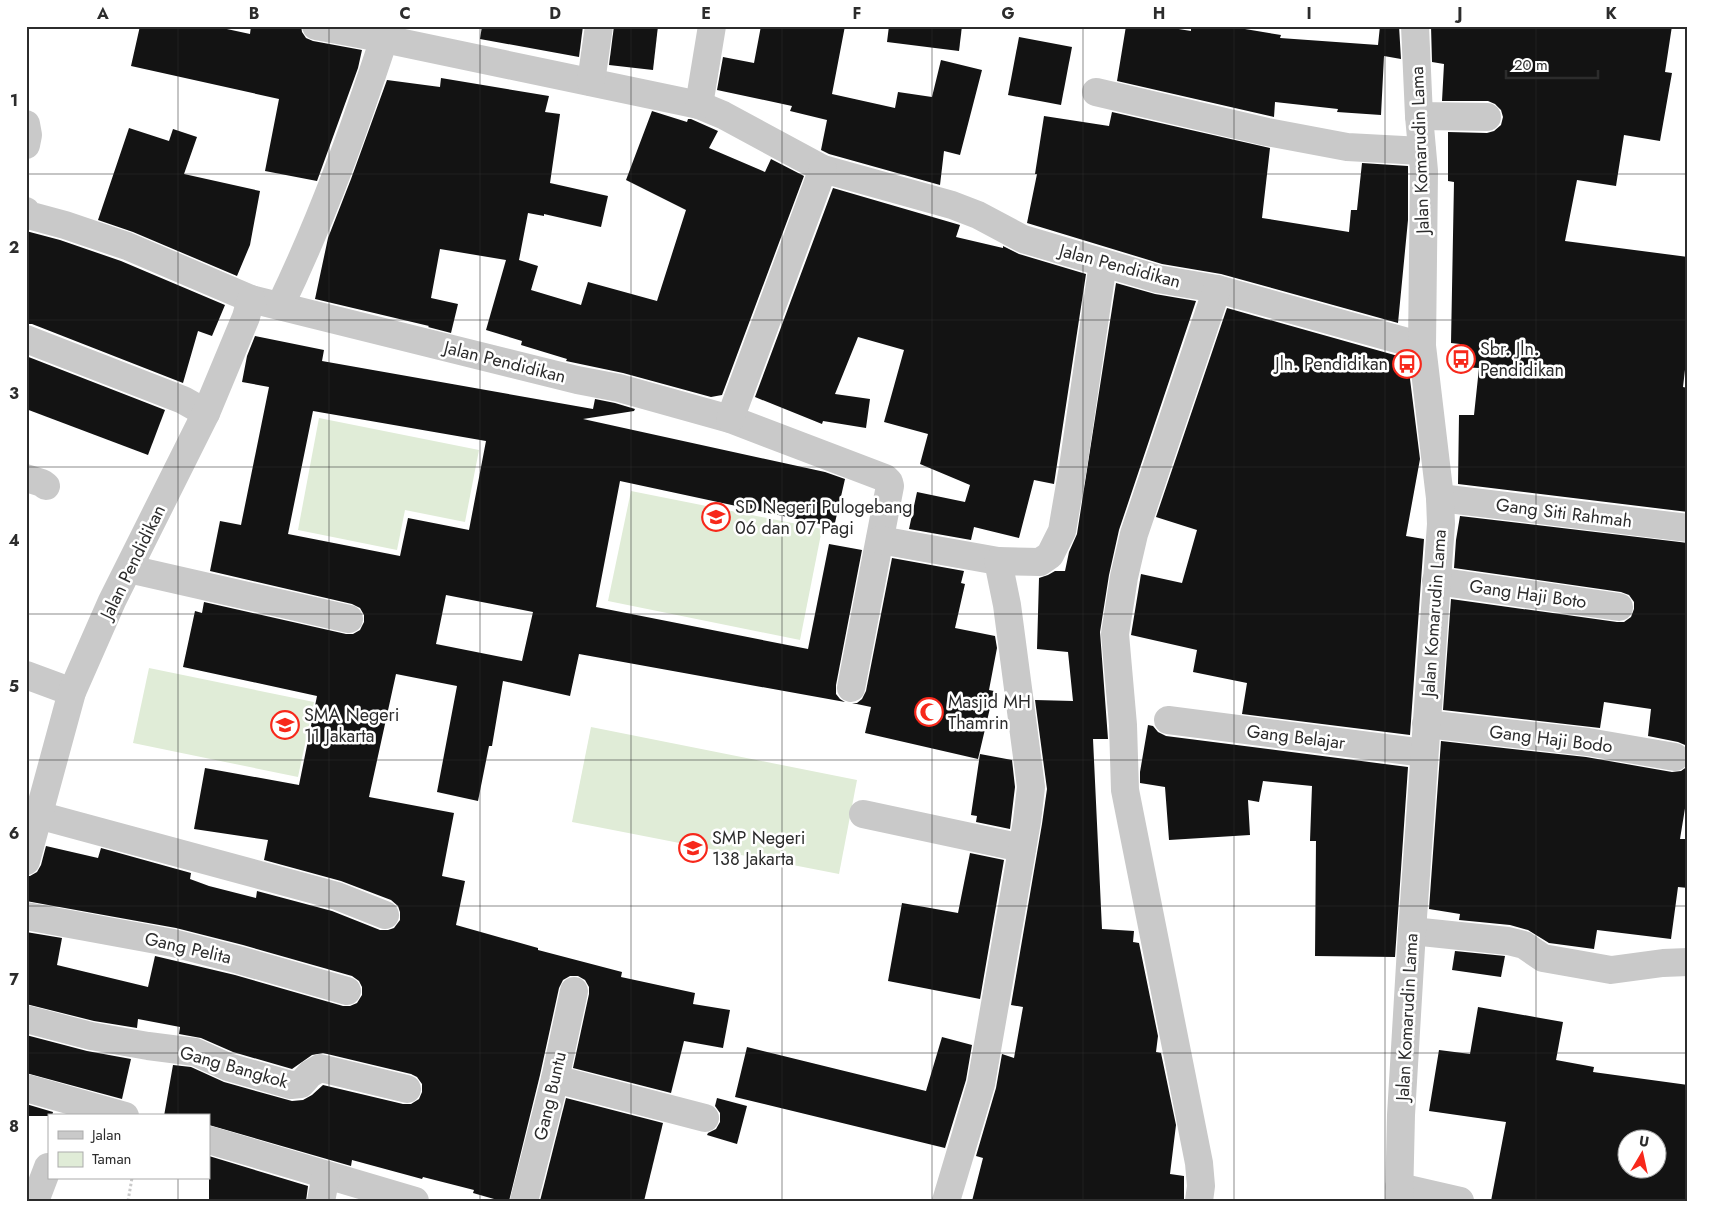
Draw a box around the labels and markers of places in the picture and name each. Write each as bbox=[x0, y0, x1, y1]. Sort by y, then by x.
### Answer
place label: Sbr. Jln. Pendidikan bbox=[1480, 336, 1564, 383]
bus stop icon: Sbr. Jln. Pendidikan bbox=[1446, 344, 1476, 374]
bus stop icon: Jln. Pendidikan bbox=[1392, 349, 1422, 379]
place label: Jln. Pendidikan bbox=[1273, 351, 1388, 377]
place label: SD Negeri Pulogebang 06 dan 07 Pagi bbox=[735, 494, 913, 541]
school or university icon: SD Negeri Pulogebang 06 dan 07 Pagi bbox=[701, 502, 731, 532]
place label: Masjid MH Thamrin bbox=[948, 689, 1031, 736]
mosque icon: Masjid MH Thamrin bbox=[914, 697, 944, 727]
place label: SMA Negeri 11 Jakarta bbox=[304, 702, 399, 749]
school or university icon: SMA Negeri 11 Jakarta bbox=[270, 710, 300, 740]
place label: SMP Negeri 138 Jakarta bbox=[712, 825, 805, 872]
school or university icon: SMP Negeri 138 Jakarta bbox=[678, 833, 708, 863]

